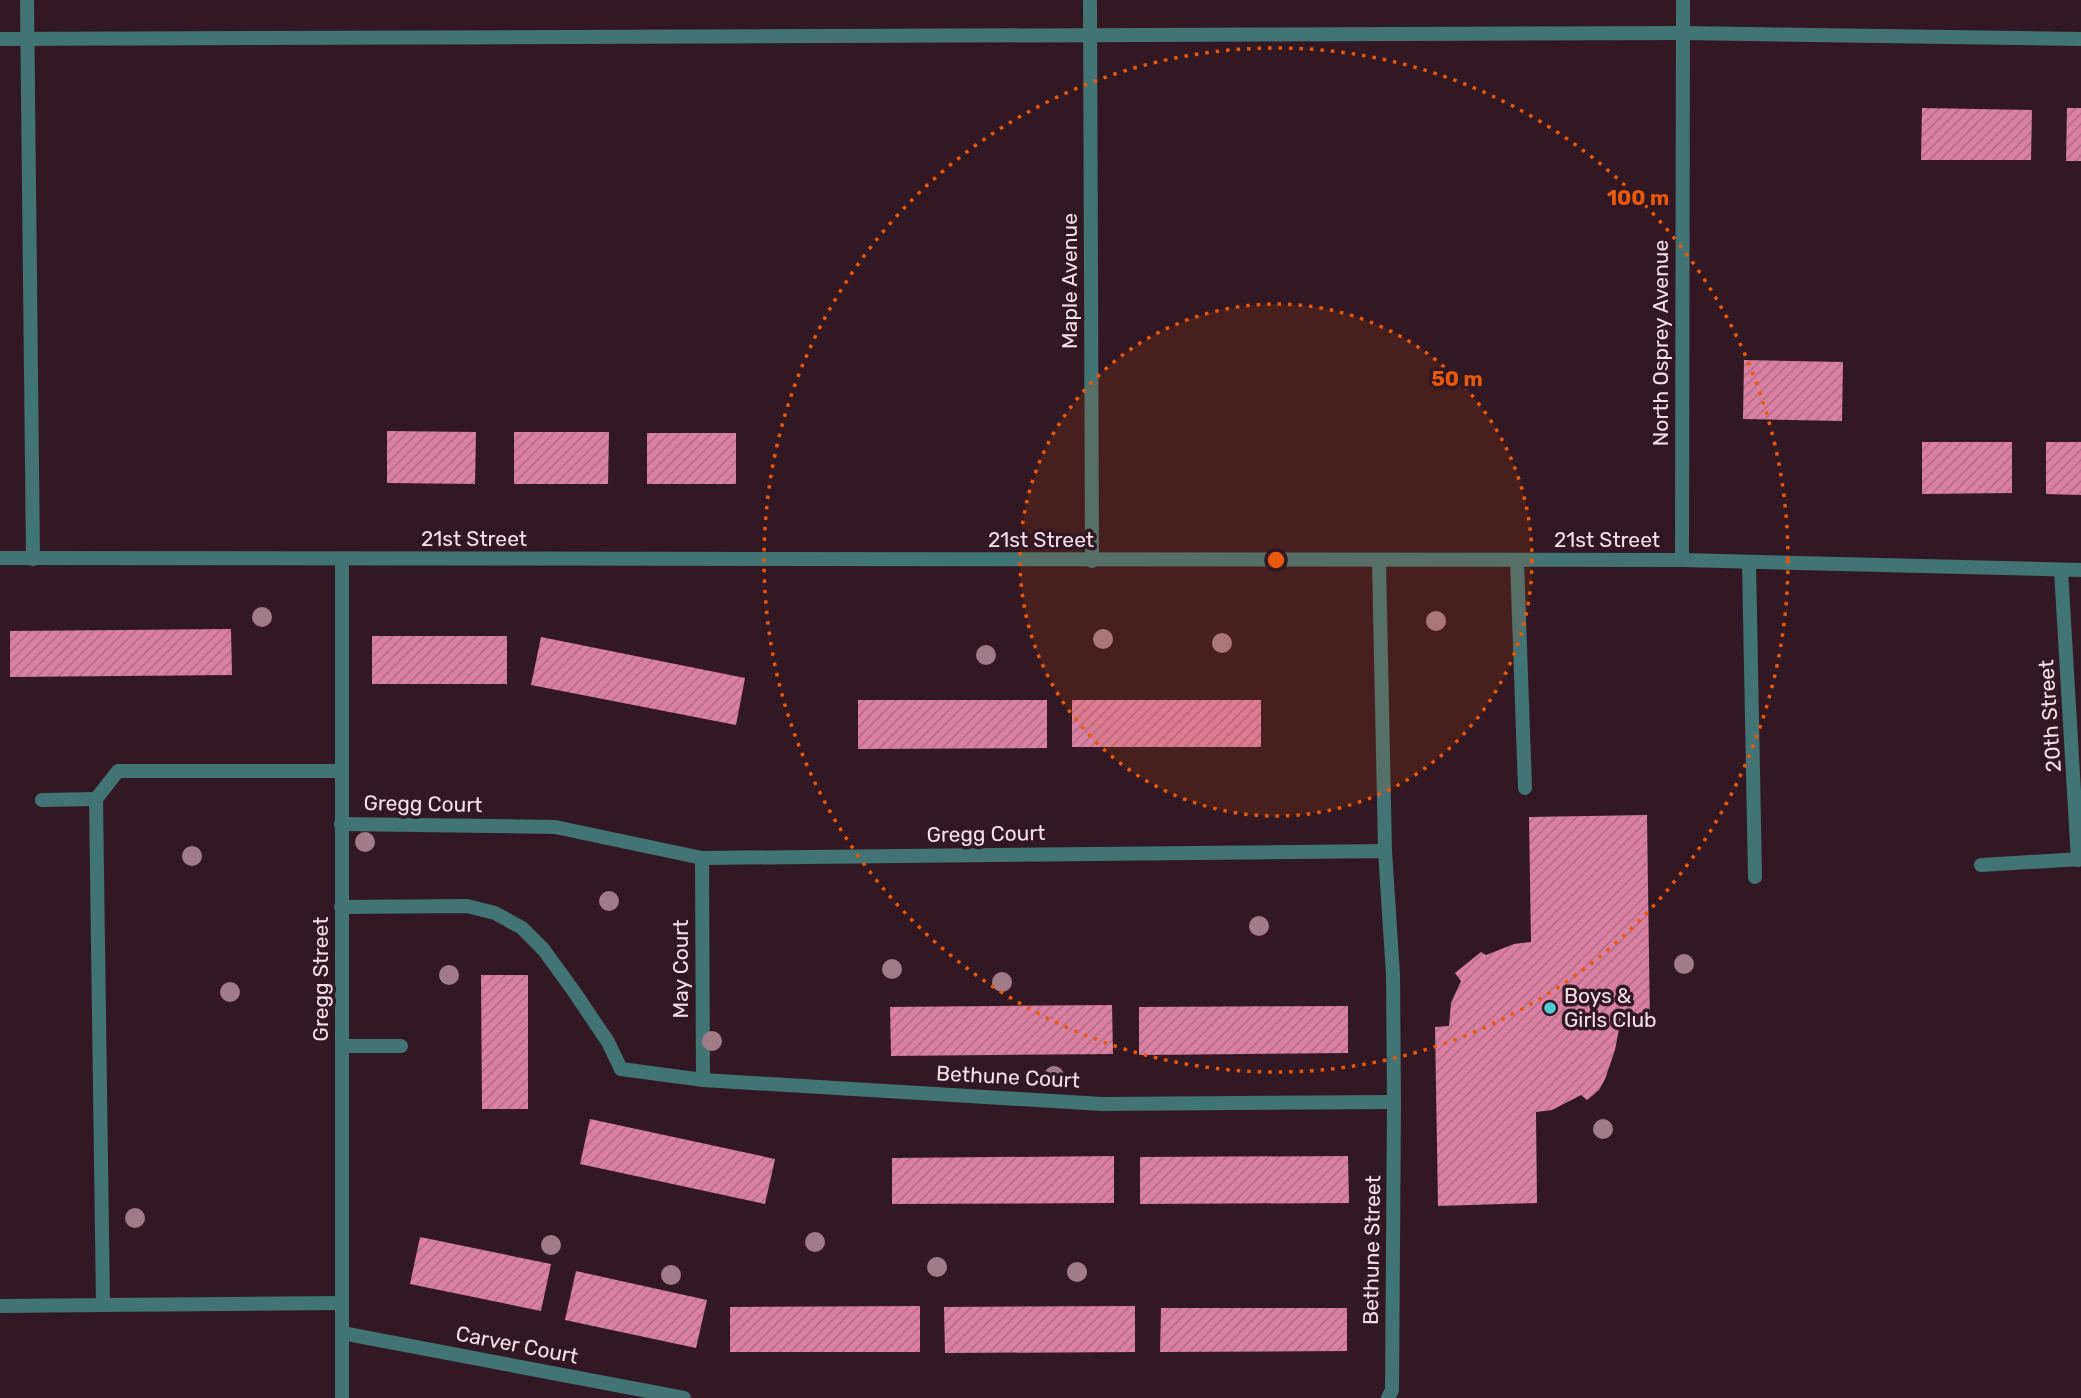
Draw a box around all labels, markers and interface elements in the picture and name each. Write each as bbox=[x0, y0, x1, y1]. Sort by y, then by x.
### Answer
text: 100 m bbox=[1607, 185, 1669, 210]
street label: Maple Avenue bbox=[1057, 213, 1082, 349]
street label: North Osprey Avenue bbox=[1648, 240, 1673, 446]
text: 50 m bbox=[1431, 366, 1483, 391]
street label: 21st Street bbox=[421, 526, 527, 551]
street label: 21st Street bbox=[988, 527, 1094, 552]
street label: 21st Street bbox=[1554, 527, 1660, 552]
centre of rings bbox=[1264, 548, 1288, 572]
street label: 20th Street bbox=[2033, 659, 2066, 773]
street label: Gregg Court bbox=[363, 790, 483, 817]
street label: Gregg Court bbox=[926, 820, 1046, 847]
street label: Gregg Street bbox=[308, 917, 333, 1041]
street label: May Court bbox=[668, 919, 693, 1019]
place label: Boys & Girls Club bbox=[1564, 983, 1657, 1032]
marker: Boys & Girls Club bbox=[1542, 1000, 1558, 1016]
street label: Bethune Court bbox=[936, 1060, 1081, 1093]
street label: Bethune Street bbox=[1358, 1175, 1385, 1325]
street label: Carver Court bbox=[454, 1320, 580, 1369]

